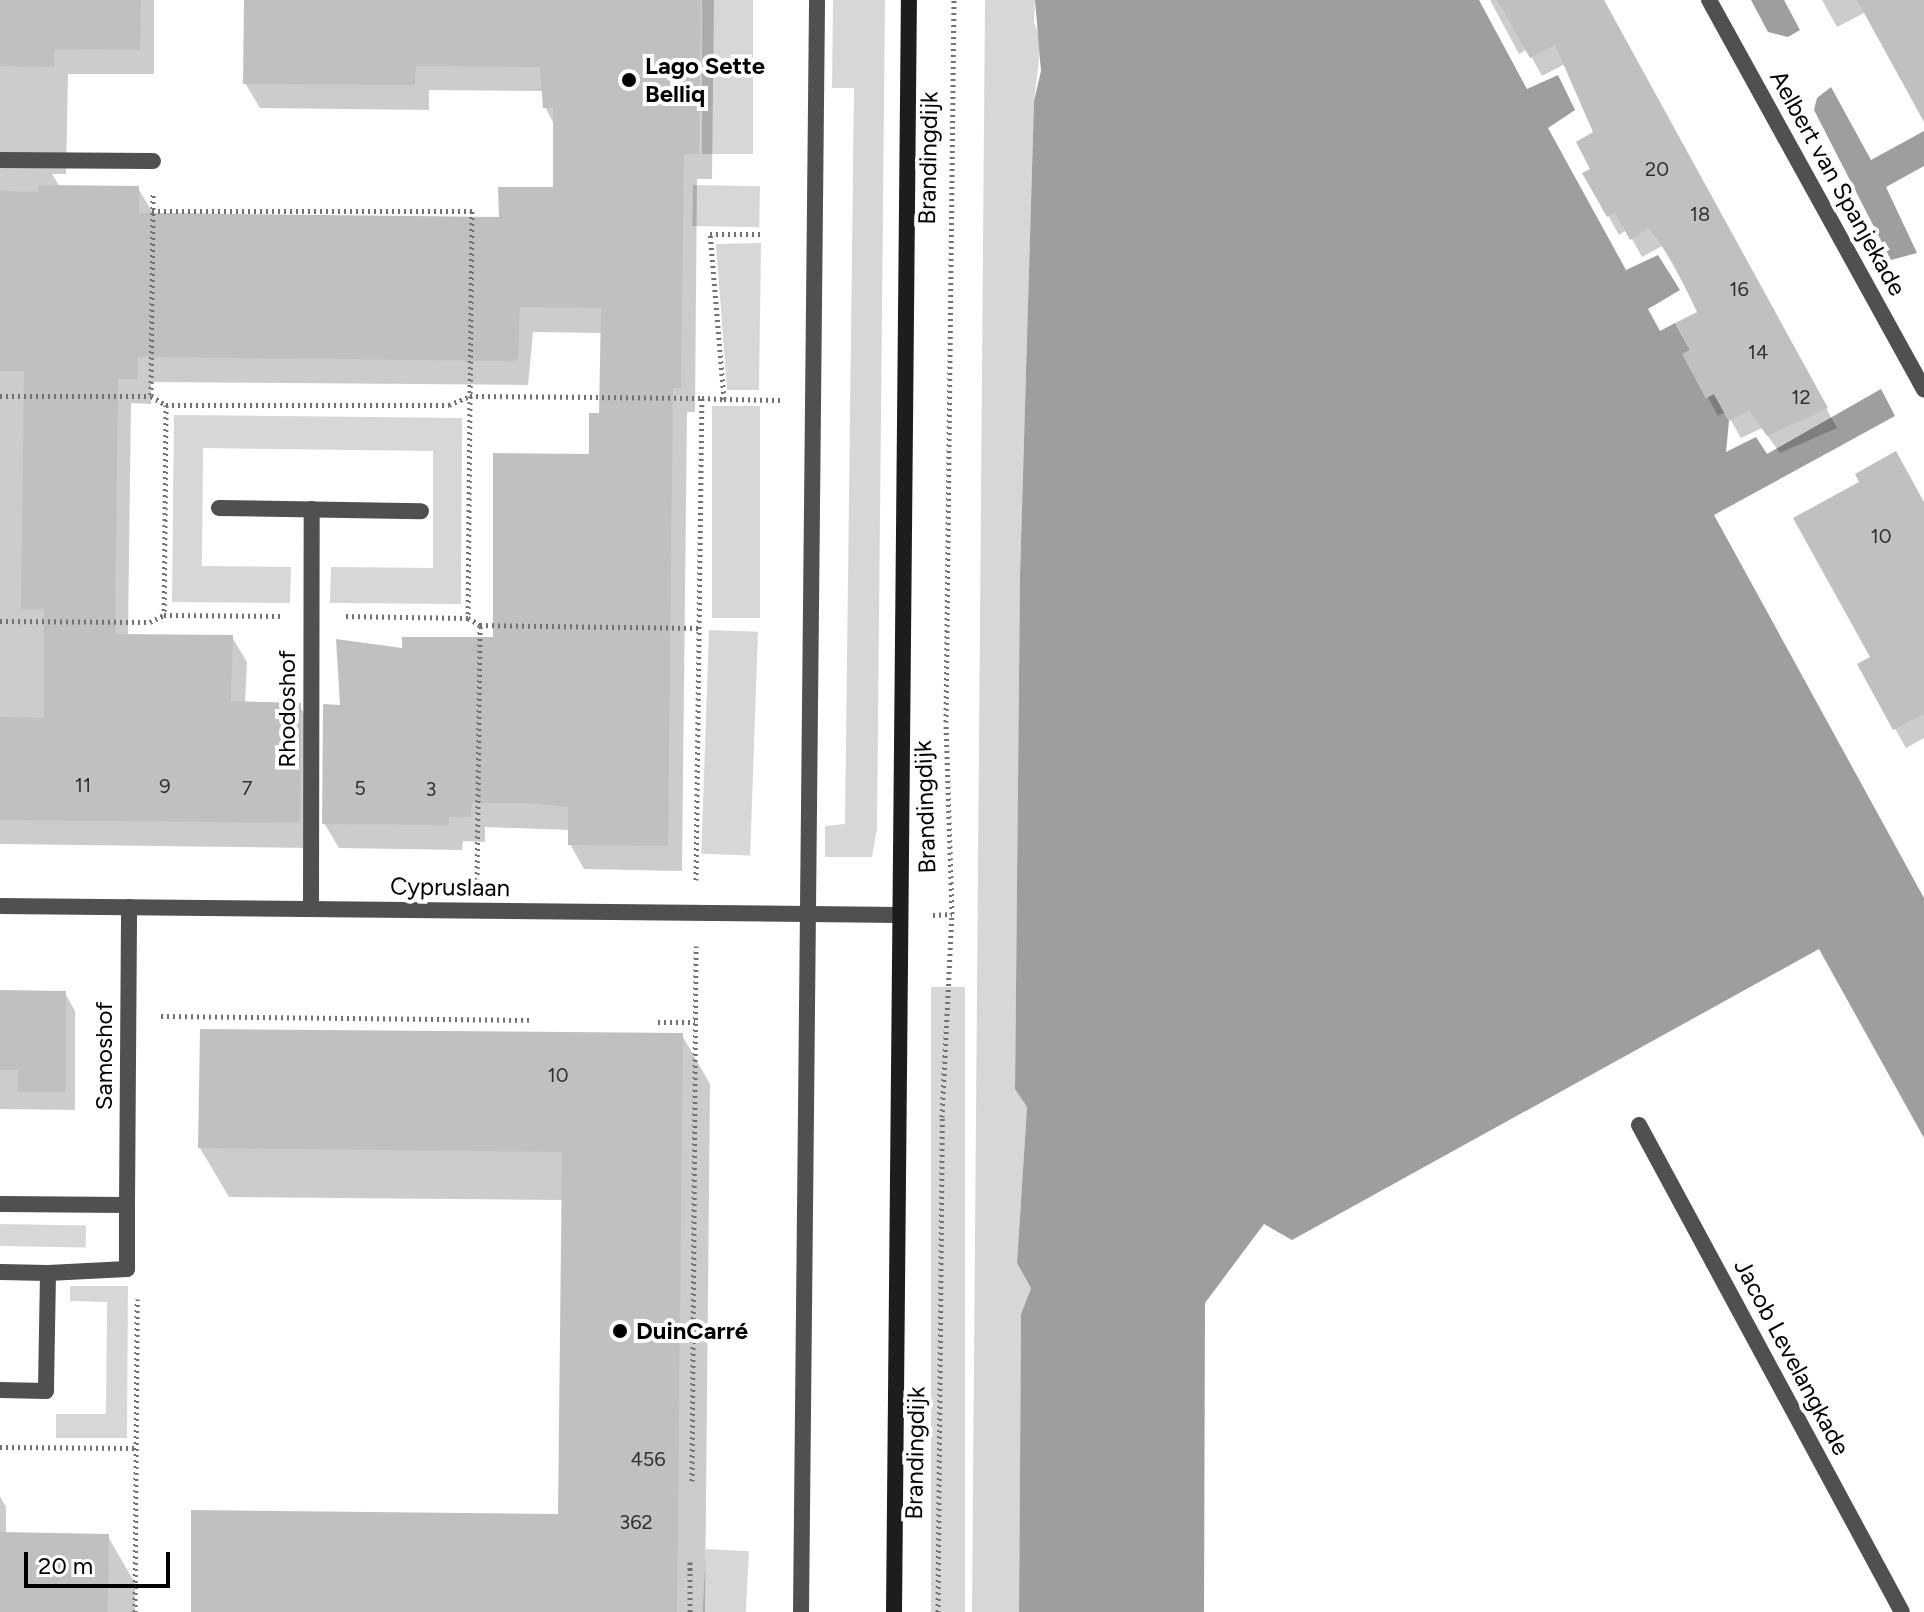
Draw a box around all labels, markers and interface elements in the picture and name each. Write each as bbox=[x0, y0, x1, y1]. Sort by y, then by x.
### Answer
place label: Lago Sette Belliq bbox=[645, 52, 765, 108]
street label: Aelbert van Spanjekade bbox=[1764, 65, 1912, 301]
marker: Lago Sette Belliq bbox=[620, 71, 638, 89]
street label: Brandingdijk bbox=[912, 91, 944, 225]
house number: 20 bbox=[1645, 157, 1669, 181]
house number: 18 bbox=[1690, 202, 1710, 226]
house number: 16 bbox=[1729, 277, 1749, 301]
house number: 14 bbox=[1748, 340, 1768, 364]
house number: 12 bbox=[1791, 385, 1811, 409]
house number: 10 bbox=[1870, 524, 1892, 548]
street label: Rhodoshof bbox=[273, 650, 301, 768]
street label: Brandingdijk bbox=[908, 740, 942, 874]
house number: 11 bbox=[75, 773, 91, 797]
house number: 9 bbox=[159, 774, 171, 798]
house number: 7 bbox=[242, 776, 252, 800]
house number: 5 bbox=[354, 776, 366, 800]
house number: 3 bbox=[426, 777, 436, 801]
street label: Cypruslaan bbox=[390, 872, 510, 902]
street label: Samoshof bbox=[90, 1002, 118, 1110]
house number: 10 bbox=[547, 1063, 569, 1087]
street label: Jacob Levelangkade bbox=[1728, 1254, 1856, 1460]
place label: DuinCarré bbox=[636, 1317, 748, 1345]
marker: DuinCarré bbox=[611, 1322, 629, 1340]
street label: Brandingdijk bbox=[899, 1386, 931, 1520]
house number: 456 bbox=[630, 1447, 666, 1471]
house number: 362 bbox=[619, 1510, 653, 1534]
scale bar bbox=[28, 1536, 174, 1586]
text: 20 m bbox=[38, 1551, 93, 1580]

